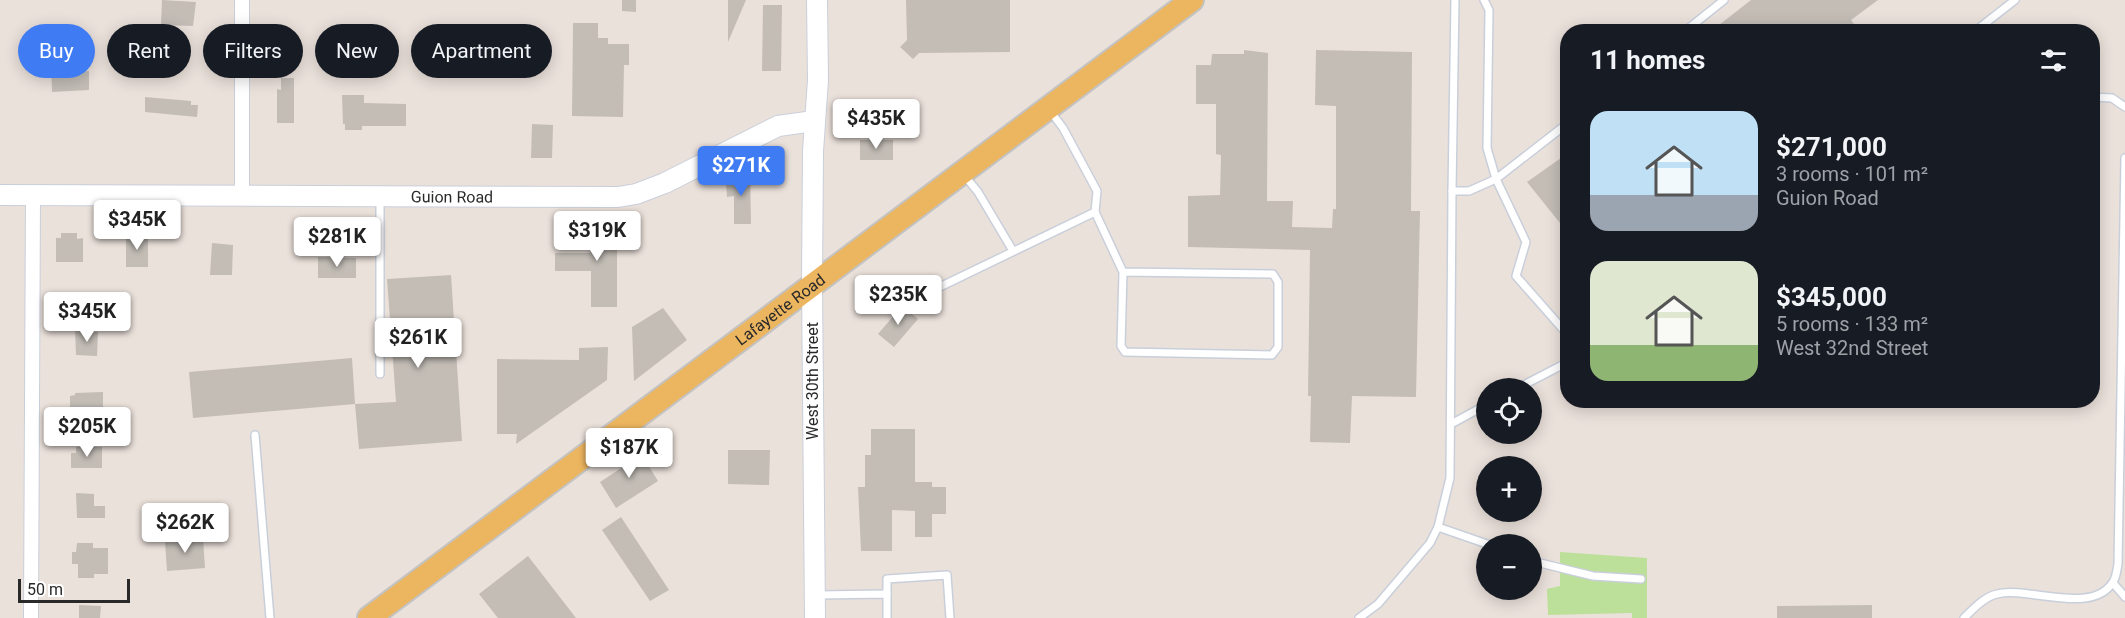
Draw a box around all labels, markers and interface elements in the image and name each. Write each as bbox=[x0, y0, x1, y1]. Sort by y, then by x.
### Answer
chip: Buy bbox=[18, 24, 95, 78]
chip: Rent bbox=[107, 24, 191, 78]
chip: Filters bbox=[203, 24, 303, 78]
chip: New bbox=[315, 24, 399, 78]
chip: Apartment bbox=[411, 24, 552, 78]
icon: filters bbox=[2037, 44, 2070, 77]
text: 11 homes bbox=[1590, 45, 1705, 75]
pin: $435K bbox=[834, 99, 918, 150]
text: $435K bbox=[847, 106, 905, 130]
text: $271,000 bbox=[1776, 132, 1887, 162]
icon: home bbox=[1638, 135, 1710, 207]
pin: $271K bbox=[699, 146, 783, 197]
text: $271K bbox=[712, 153, 770, 177]
text: 3 rooms · 101 m² bbox=[1776, 162, 1928, 186]
text: Guion Road bbox=[1776, 186, 1879, 210]
street label: Guion Road bbox=[411, 187, 493, 207]
pin: $345K bbox=[95, 200, 179, 251]
text: $345K bbox=[108, 207, 166, 231]
pin: $319K bbox=[555, 211, 639, 262]
pin: $281K bbox=[295, 217, 379, 268]
text: $319K bbox=[568, 218, 626, 242]
text: $281K bbox=[308, 224, 366, 248]
street label: Lafayette Road bbox=[732, 270, 829, 350]
pin: $235K bbox=[856, 275, 940, 326]
text: $235K bbox=[869, 282, 927, 306]
text: $345,000 bbox=[1776, 282, 1887, 312]
icon: home bbox=[1638, 285, 1710, 357]
pin: $345K bbox=[45, 292, 129, 343]
text: $345K bbox=[58, 299, 116, 323]
text: 5 rooms · 133 m² bbox=[1776, 312, 1928, 336]
pin: $261K bbox=[376, 318, 460, 369]
street label: West 30th Street bbox=[803, 322, 822, 440]
text: $261K bbox=[389, 325, 447, 349]
text: West 32nd Street bbox=[1776, 336, 1928, 360]
map controls bbox=[1476, 378, 1542, 600]
button: locate bbox=[1476, 378, 1542, 444]
pin: $205K bbox=[45, 407, 129, 458]
text: $205K bbox=[58, 414, 116, 438]
pin: $187K bbox=[587, 428, 671, 479]
text: $187K bbox=[600, 435, 658, 459]
button: + bbox=[1476, 456, 1542, 522]
pin: $262K bbox=[143, 503, 227, 554]
text: $262K bbox=[156, 510, 214, 534]
button: − bbox=[1476, 534, 1542, 600]
scale bar bbox=[18, 576, 130, 604]
text: 50 m bbox=[27, 580, 63, 599]

